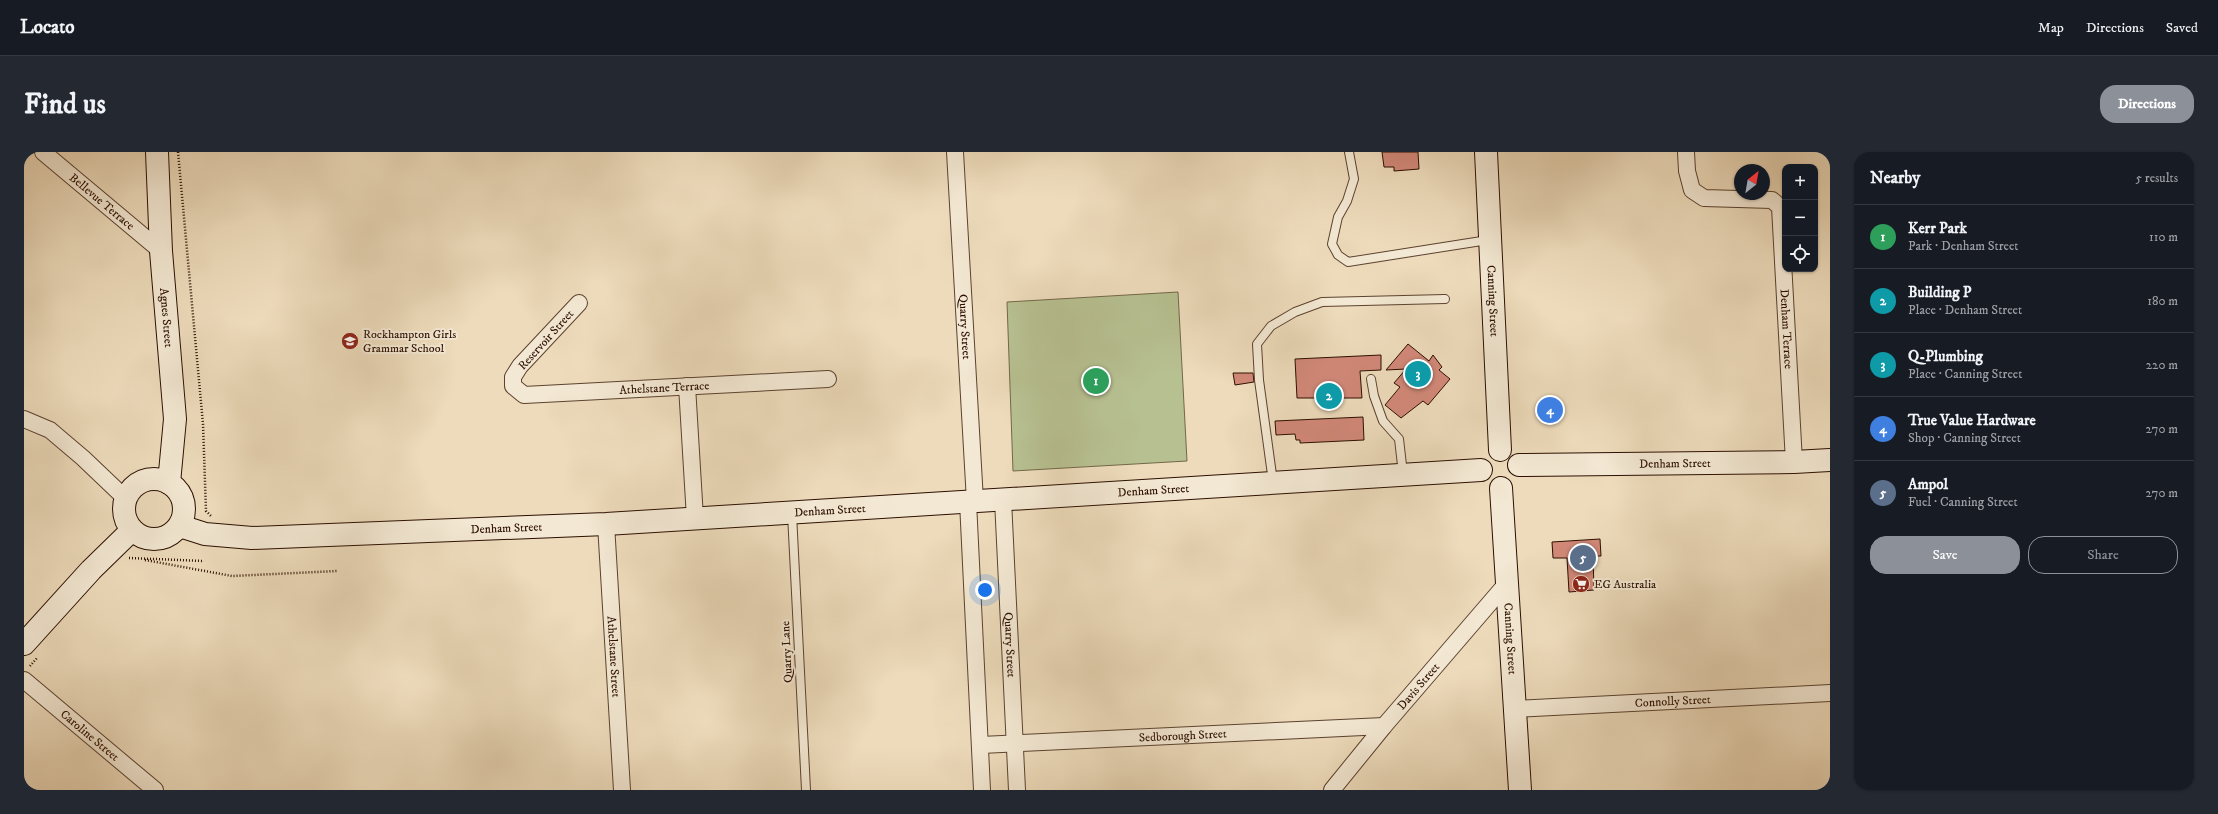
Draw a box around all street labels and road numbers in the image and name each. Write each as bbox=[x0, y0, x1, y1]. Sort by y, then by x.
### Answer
street label: Bellevue Terrace bbox=[66, 170, 138, 233]
street label: Canning Street bbox=[1484, 265, 1502, 337]
street label: Agnes Street bbox=[157, 287, 177, 348]
street label: Denham Terrace bbox=[1777, 289, 1796, 370]
street label: Quarry Street bbox=[956, 294, 974, 360]
street label: Reservoir Street bbox=[515, 307, 577, 373]
street label: Athelstane Terrace bbox=[619, 378, 710, 397]
street label: Denham Street bbox=[1639, 455, 1711, 471]
street label: Denham Street bbox=[1117, 481, 1190, 500]
street label: Denham Street bbox=[794, 500, 866, 520]
street label: Denham Street bbox=[470, 519, 543, 537]
street label: Canning Street bbox=[1501, 602, 1520, 675]
street label: Quarry Street bbox=[1001, 612, 1019, 678]
street label: Athelstane Street bbox=[604, 616, 624, 698]
street label: Quarry Lane bbox=[778, 621, 796, 683]
street label: Davis Street bbox=[1394, 659, 1443, 713]
street label: Connolly Street bbox=[1635, 692, 1711, 710]
street label: Caroline Street bbox=[57, 706, 122, 764]
street label: Sedborough Street bbox=[1139, 726, 1227, 745]

